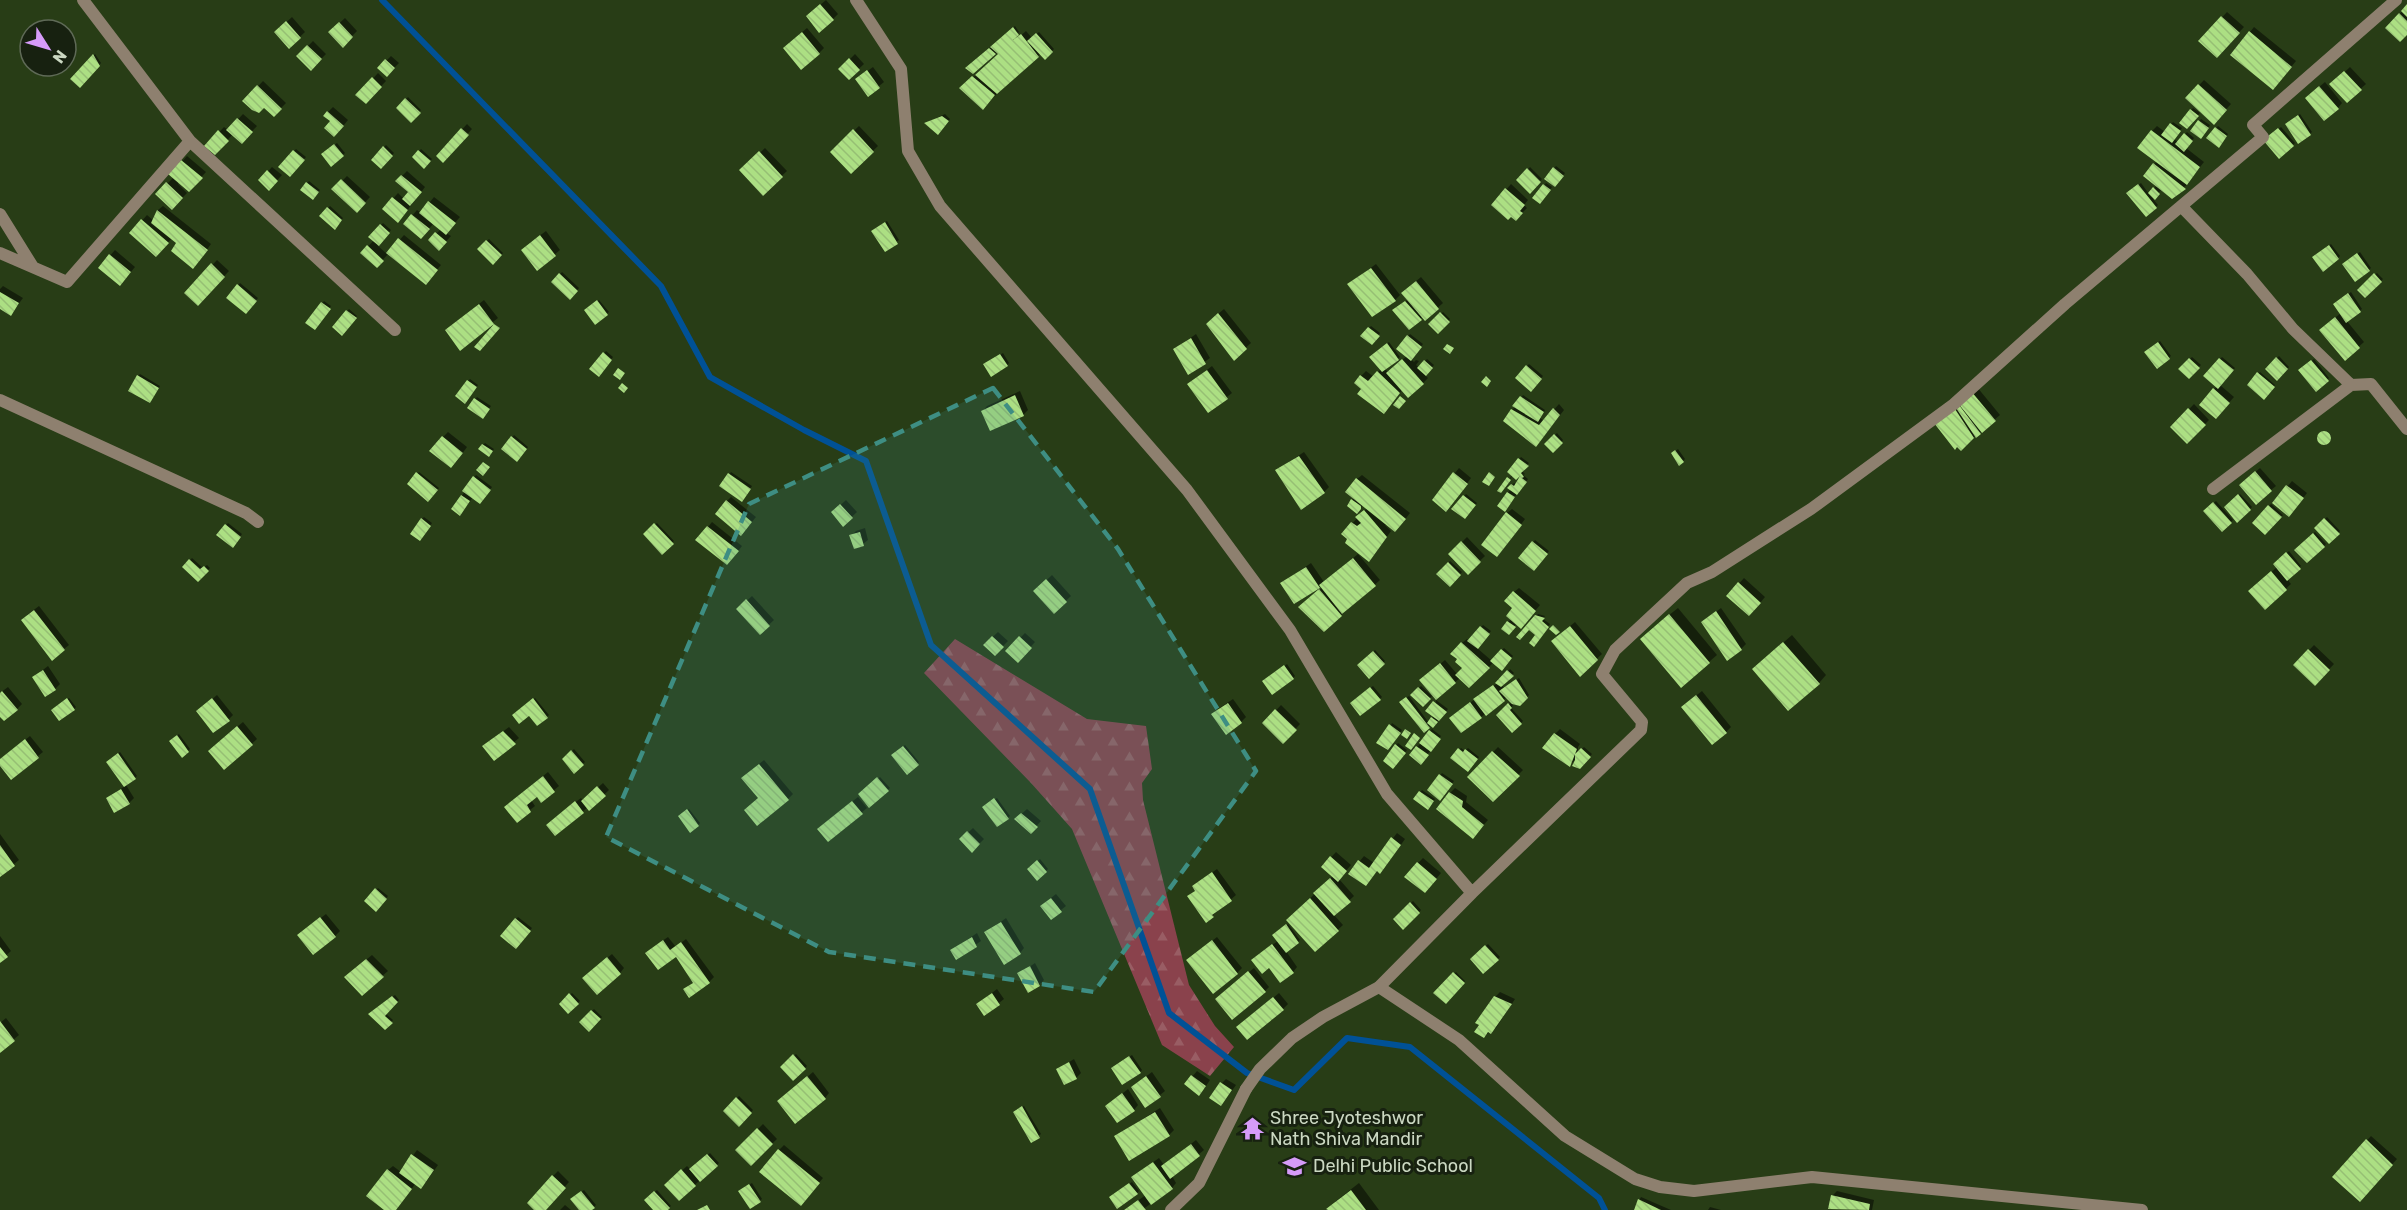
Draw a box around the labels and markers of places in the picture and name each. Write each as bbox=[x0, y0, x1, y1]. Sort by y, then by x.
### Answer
place label: Shree Jyoteshwor Nath Shiva Mandir bbox=[1270, 1107, 1423, 1150]
temple icon: Shree Jyoteshwor Nath Shiva Mandir bbox=[1239, 1115, 1265, 1141]
school or university icon: Delhi Public School bbox=[1282, 1153, 1308, 1179]
place label: Delhi Public School bbox=[1313, 1155, 1473, 1177]

